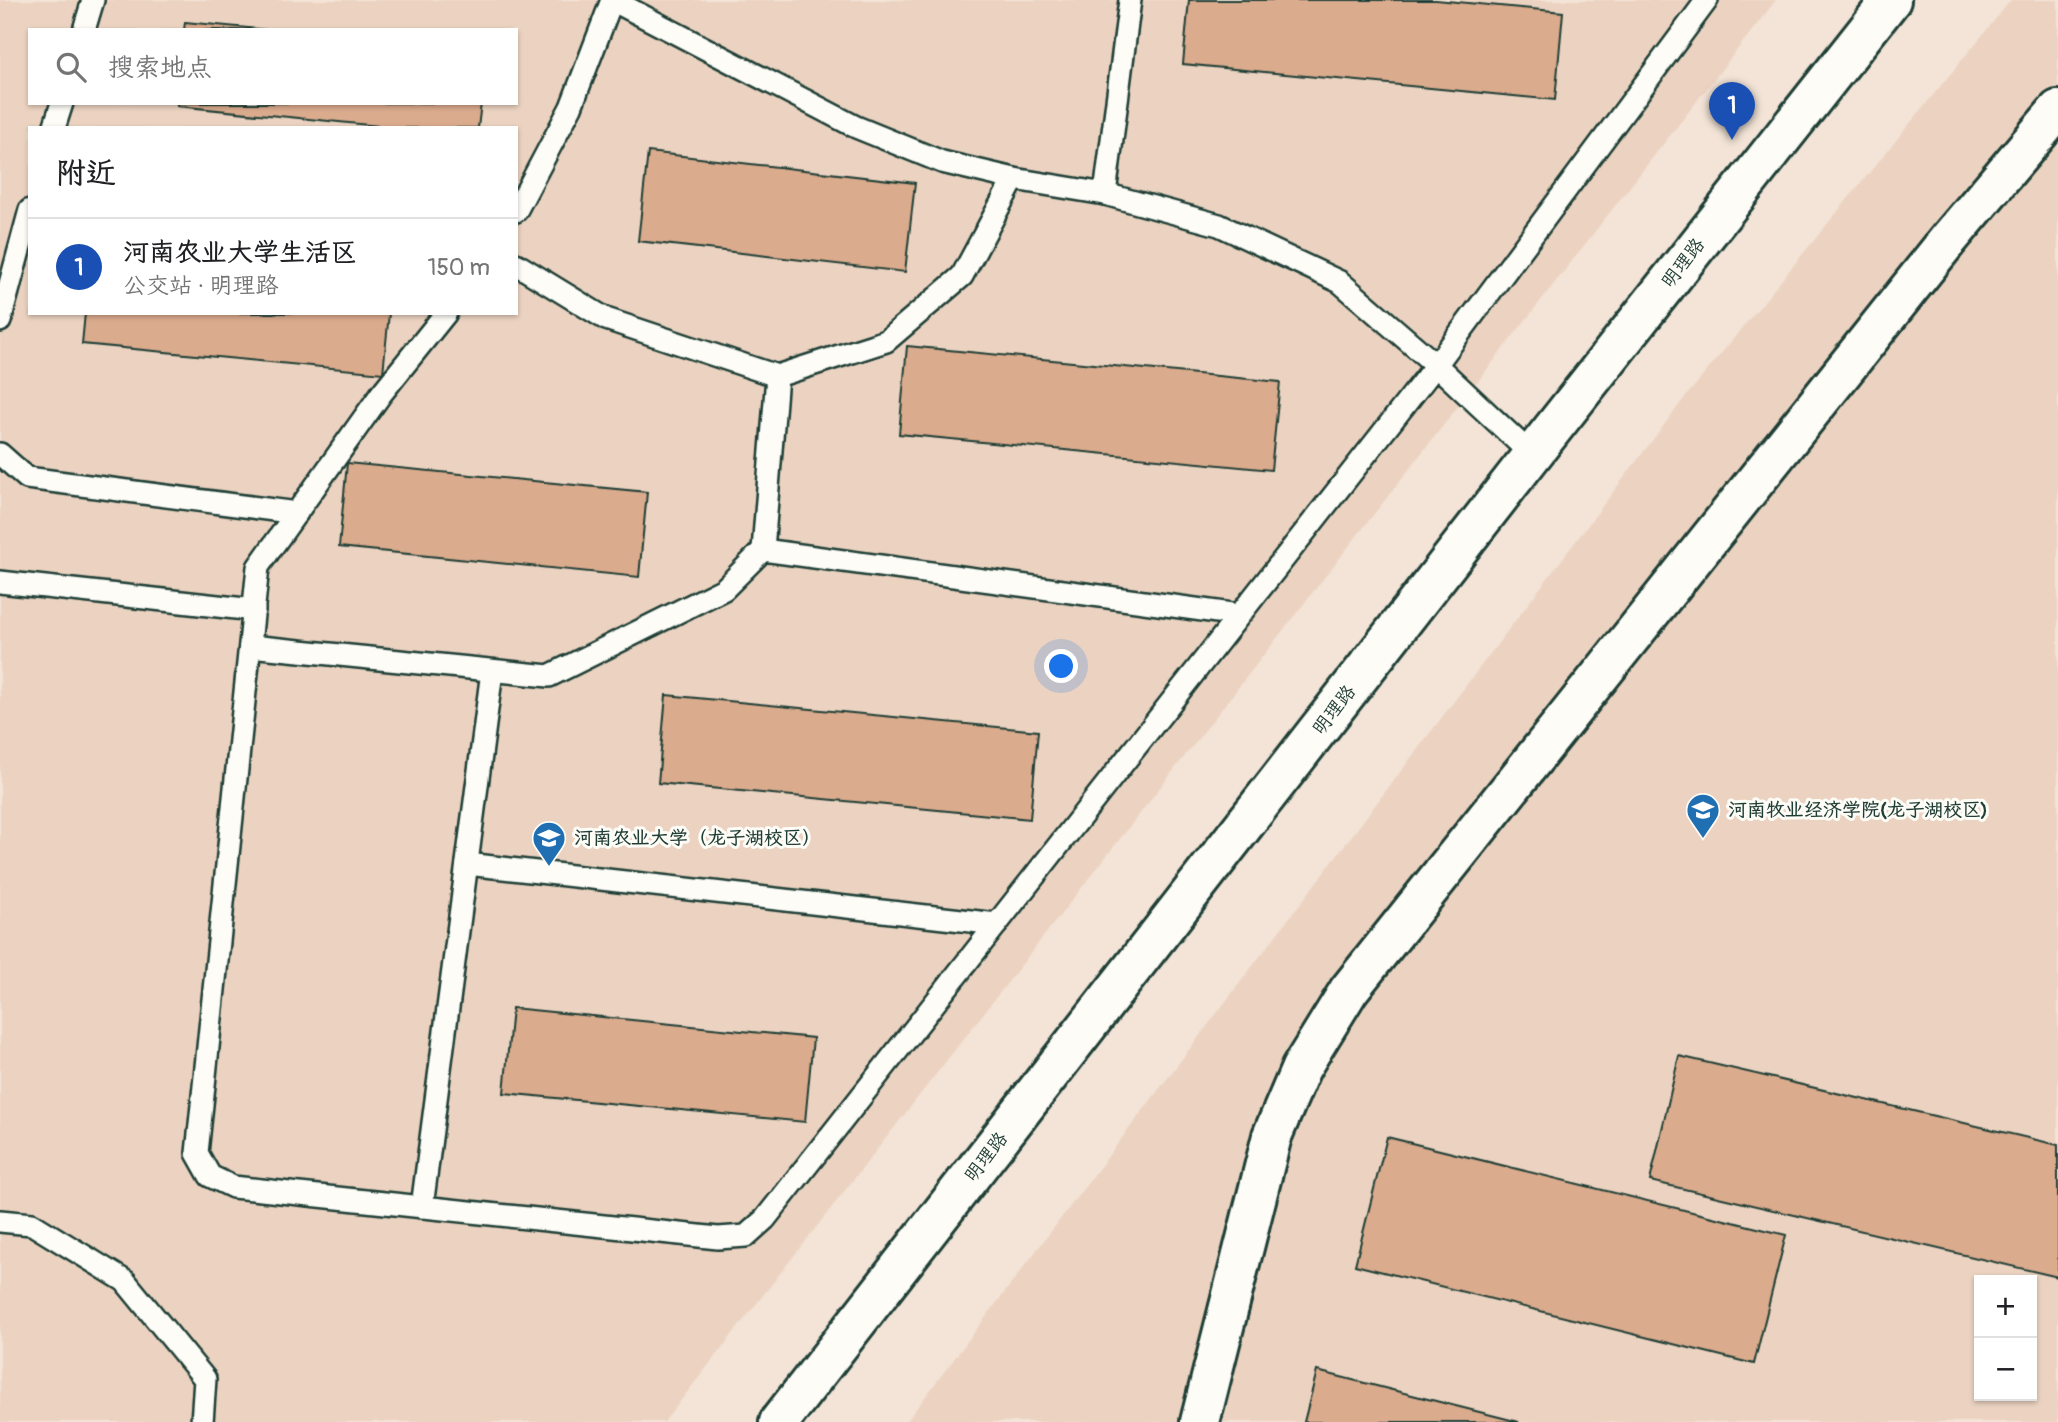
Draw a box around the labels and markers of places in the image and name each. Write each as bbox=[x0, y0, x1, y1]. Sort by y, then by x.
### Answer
pin: 1 bbox=[1709, 82, 1755, 140]
school or university icon: 河南牧业经济学院(龙子湖校区) bbox=[1684, 791, 1722, 840]
place label: 河南牧业经济学院(龙子湖校区) bbox=[1728, 798, 1988, 822]
school or university icon: 河南农业大学（龙子湖校区） bbox=[530, 819, 568, 868]
place label: 河南农业大学（龙子湖校区） bbox=[574, 826, 821, 850]

